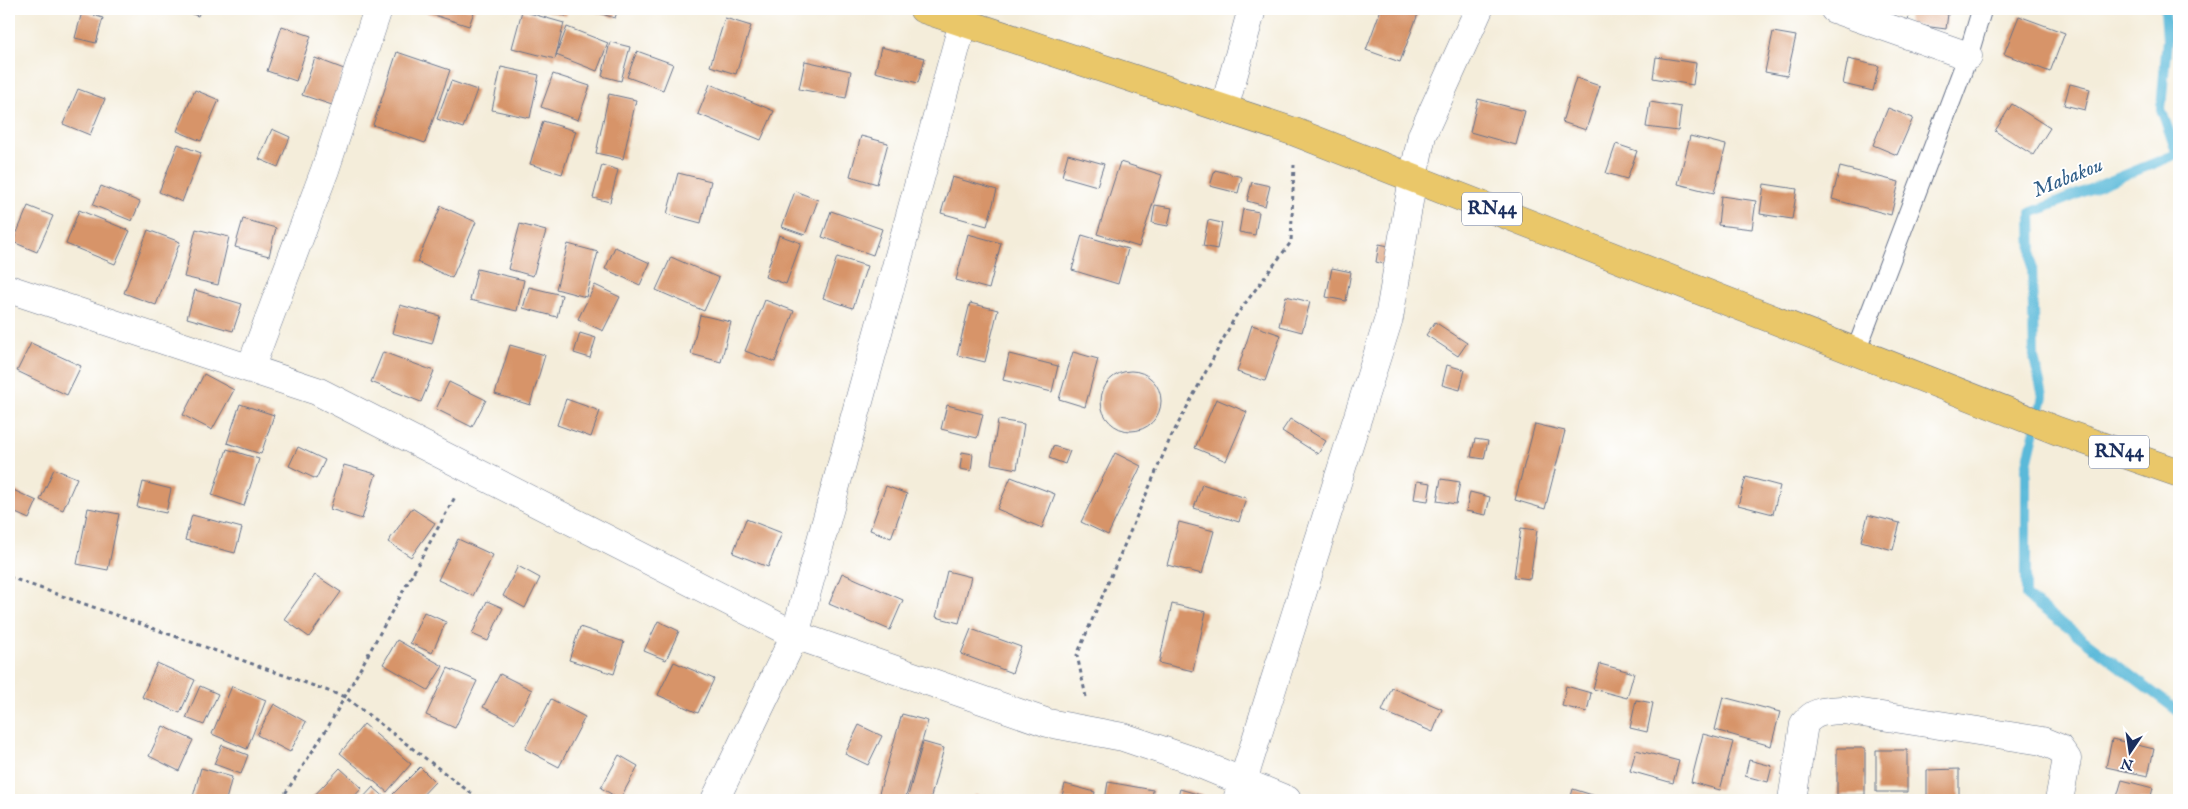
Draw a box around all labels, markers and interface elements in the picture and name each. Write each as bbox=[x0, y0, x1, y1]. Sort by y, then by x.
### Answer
water label: Mabakou bbox=[2029, 152, 2107, 204]
road number: RN44 bbox=[1462, 192, 1522, 225]
road number: RN44 bbox=[2089, 436, 2149, 468]
north arrow bbox=[2106, 726, 2156, 776]
text: N bbox=[2119, 754, 2136, 774]

